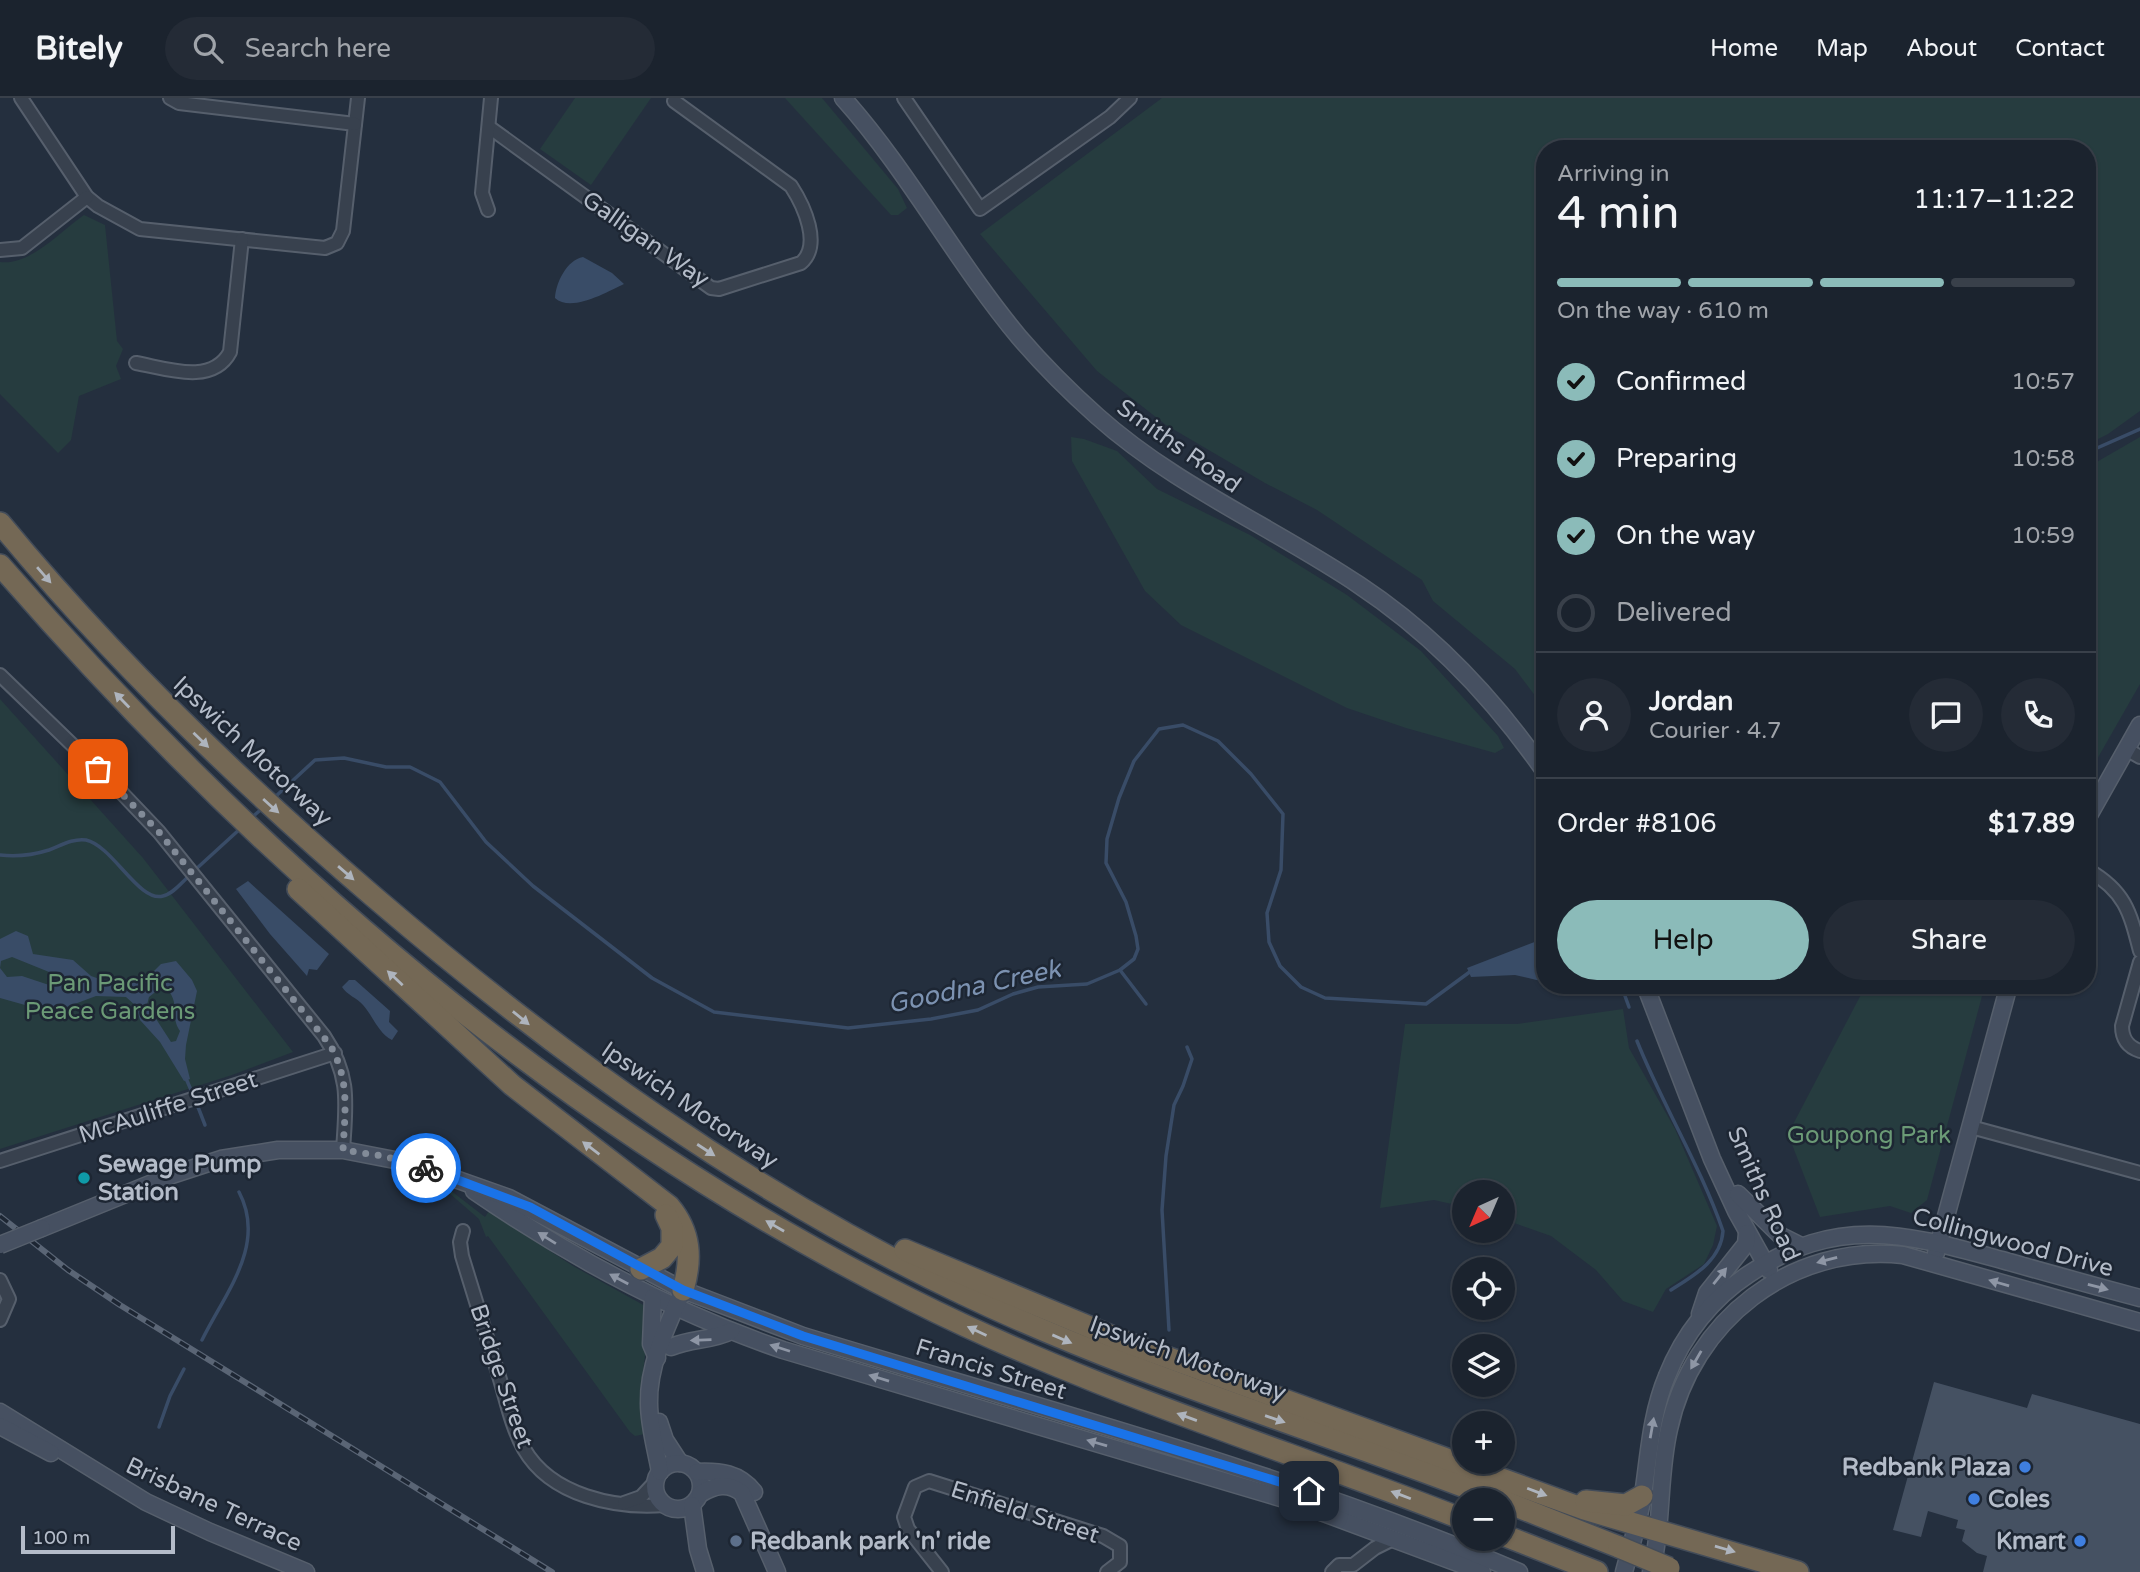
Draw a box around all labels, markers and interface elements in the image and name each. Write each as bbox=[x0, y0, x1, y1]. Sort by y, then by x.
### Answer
search box bbox=[165, 17, 655, 80]
text: Bitely bbox=[35, 29, 123, 68]
icon: search bbox=[189, 29, 227, 67]
text: Search here bbox=[245, 33, 391, 64]
text: Home bbox=[1710, 34, 1778, 63]
text: Map bbox=[1816, 34, 1868, 63]
text: About bbox=[1906, 34, 1977, 63]
text: Contact bbox=[2015, 34, 2105, 63]
text: Arriving in bbox=[1557, 160, 1670, 188]
text: 11:17–11:22 bbox=[1914, 184, 2075, 215]
street label: Galligan Way bbox=[577, 185, 715, 294]
text: 4 min bbox=[1557, 186, 1680, 241]
text: On the way · 610 m bbox=[1557, 297, 1769, 325]
icon: check bbox=[1557, 363, 1595, 401]
text: Confirmed bbox=[1616, 366, 1746, 397]
text: 10:57 bbox=[2011, 368, 2075, 396]
street label: Smiths Road bbox=[1111, 393, 1246, 500]
icon: check bbox=[1557, 440, 1595, 478]
text: Preparing bbox=[1616, 443, 1737, 474]
text: 10:58 bbox=[2011, 445, 2075, 473]
icon: check bbox=[1557, 517, 1595, 555]
text: On the way bbox=[1616, 520, 1756, 551]
text: 10:59 bbox=[2011, 522, 2075, 550]
one-way arrow bbox=[36, 567, 51, 584]
text: Delivered bbox=[1616, 597, 1732, 628]
street label: Ipswich Motorway bbox=[167, 670, 338, 833]
button: person bbox=[1557, 678, 1631, 752]
button: chat bbox=[1909, 678, 1983, 752]
button: phone bbox=[2001, 678, 2075, 752]
text: Jordan bbox=[1649, 686, 1733, 717]
one-way arrow bbox=[115, 692, 131, 709]
text: Courier · 4.7 bbox=[1649, 717, 1782, 745]
one-way arrow bbox=[192, 732, 209, 748]
pin bbox=[68, 739, 128, 799]
icon: bag bbox=[79, 750, 117, 788]
one-way arrow bbox=[262, 797, 279, 813]
text: Order #8106 bbox=[1557, 808, 1717, 839]
text: $17.89 bbox=[1988, 808, 2075, 839]
one-way arrow bbox=[337, 865, 355, 881]
button: Help bbox=[1557, 900, 1809, 980]
button: Share bbox=[1823, 900, 2075, 980]
water label: Goodna Creek bbox=[885, 953, 1065, 1020]
park label: Pan Pacific Peace Gardens bbox=[25, 969, 195, 1026]
one-way arrow bbox=[386, 970, 404, 986]
one-way arrow bbox=[512, 1010, 530, 1025]
street label: Ipswich Motorway bbox=[596, 1036, 784, 1175]
street label: McAuliffe Street bbox=[75, 1065, 261, 1150]
park label: Goupong Park bbox=[1787, 1121, 1951, 1150]
street label: Smiths Road bbox=[1721, 1122, 1806, 1266]
courier bbox=[391, 1133, 461, 1203]
one-way arrow bbox=[582, 1141, 600, 1155]
one-way arrow bbox=[696, 1144, 715, 1157]
icon: bike bbox=[407, 1149, 445, 1187]
place label: Sewage Pump Station bbox=[98, 1150, 261, 1207]
marker: Sewage Pump Station bbox=[76, 1170, 92, 1186]
north arrow bbox=[1452, 1180, 1516, 1242]
map controls bbox=[1452, 1180, 1515, 1551]
street label: Collingwood Drive bbox=[1909, 1202, 2117, 1283]
one-way arrow bbox=[765, 1220, 784, 1233]
one-way arrow bbox=[538, 1231, 557, 1244]
one-way arrow bbox=[1816, 1255, 1838, 1266]
button: locate bbox=[1452, 1257, 1515, 1320]
one-way arrow bbox=[1712, 1267, 1727, 1285]
one-way arrow bbox=[609, 1273, 628, 1285]
one-way arrow bbox=[1987, 1277, 2009, 1288]
one-way arrow bbox=[2087, 1282, 2109, 1293]
street label: Bridge Street bbox=[463, 1300, 540, 1452]
street label: Ipswich Motorway bbox=[1086, 1309, 1290, 1408]
one-way arrow bbox=[967, 1325, 987, 1337]
street label: Francis Street bbox=[912, 1333, 1070, 1406]
one-way arrow bbox=[690, 1334, 712, 1345]
one-way arrow bbox=[1052, 1334, 1073, 1345]
button: layers bbox=[1452, 1334, 1515, 1397]
one-way arrow bbox=[770, 1343, 791, 1353]
one-way arrow bbox=[1690, 1350, 1702, 1369]
one-way arrow bbox=[868, 1372, 889, 1382]
one-way arrow bbox=[1177, 1411, 1198, 1422]
button: + bbox=[1452, 1411, 1515, 1474]
one-way arrow bbox=[1265, 1413, 1286, 1424]
one-way arrow bbox=[1647, 1417, 1658, 1439]
one-way arrow bbox=[1086, 1437, 1107, 1447]
street label: Brisbane Terrace bbox=[121, 1451, 306, 1558]
place label: Redbank Plaza bbox=[1842, 1453, 2011, 1482]
marker: Redbank Plaza bbox=[2017, 1459, 2033, 1475]
pin bbox=[1279, 1461, 1339, 1521]
icon: home bbox=[1290, 1472, 1328, 1510]
street label: Enfield Street bbox=[947, 1475, 1103, 1550]
place label: Coles bbox=[1988, 1485, 2050, 1514]
one-way arrow bbox=[1526, 1486, 1547, 1497]
button: − bbox=[1452, 1488, 1515, 1551]
one-way arrow bbox=[1390, 1490, 1411, 1501]
marker: Coles bbox=[1966, 1491, 1982, 1507]
scale bar bbox=[21, 1523, 175, 1555]
text: 100 m bbox=[32, 1527, 90, 1549]
place label: Redbank park 'n' ride bbox=[750, 1527, 991, 1556]
place label: Kmart bbox=[1996, 1527, 2067, 1556]
marker: Redbank park 'n' ride bbox=[728, 1533, 744, 1549]
marker: Kmart bbox=[2072, 1533, 2088, 1549]
one-way arrow bbox=[1714, 1544, 1736, 1555]

